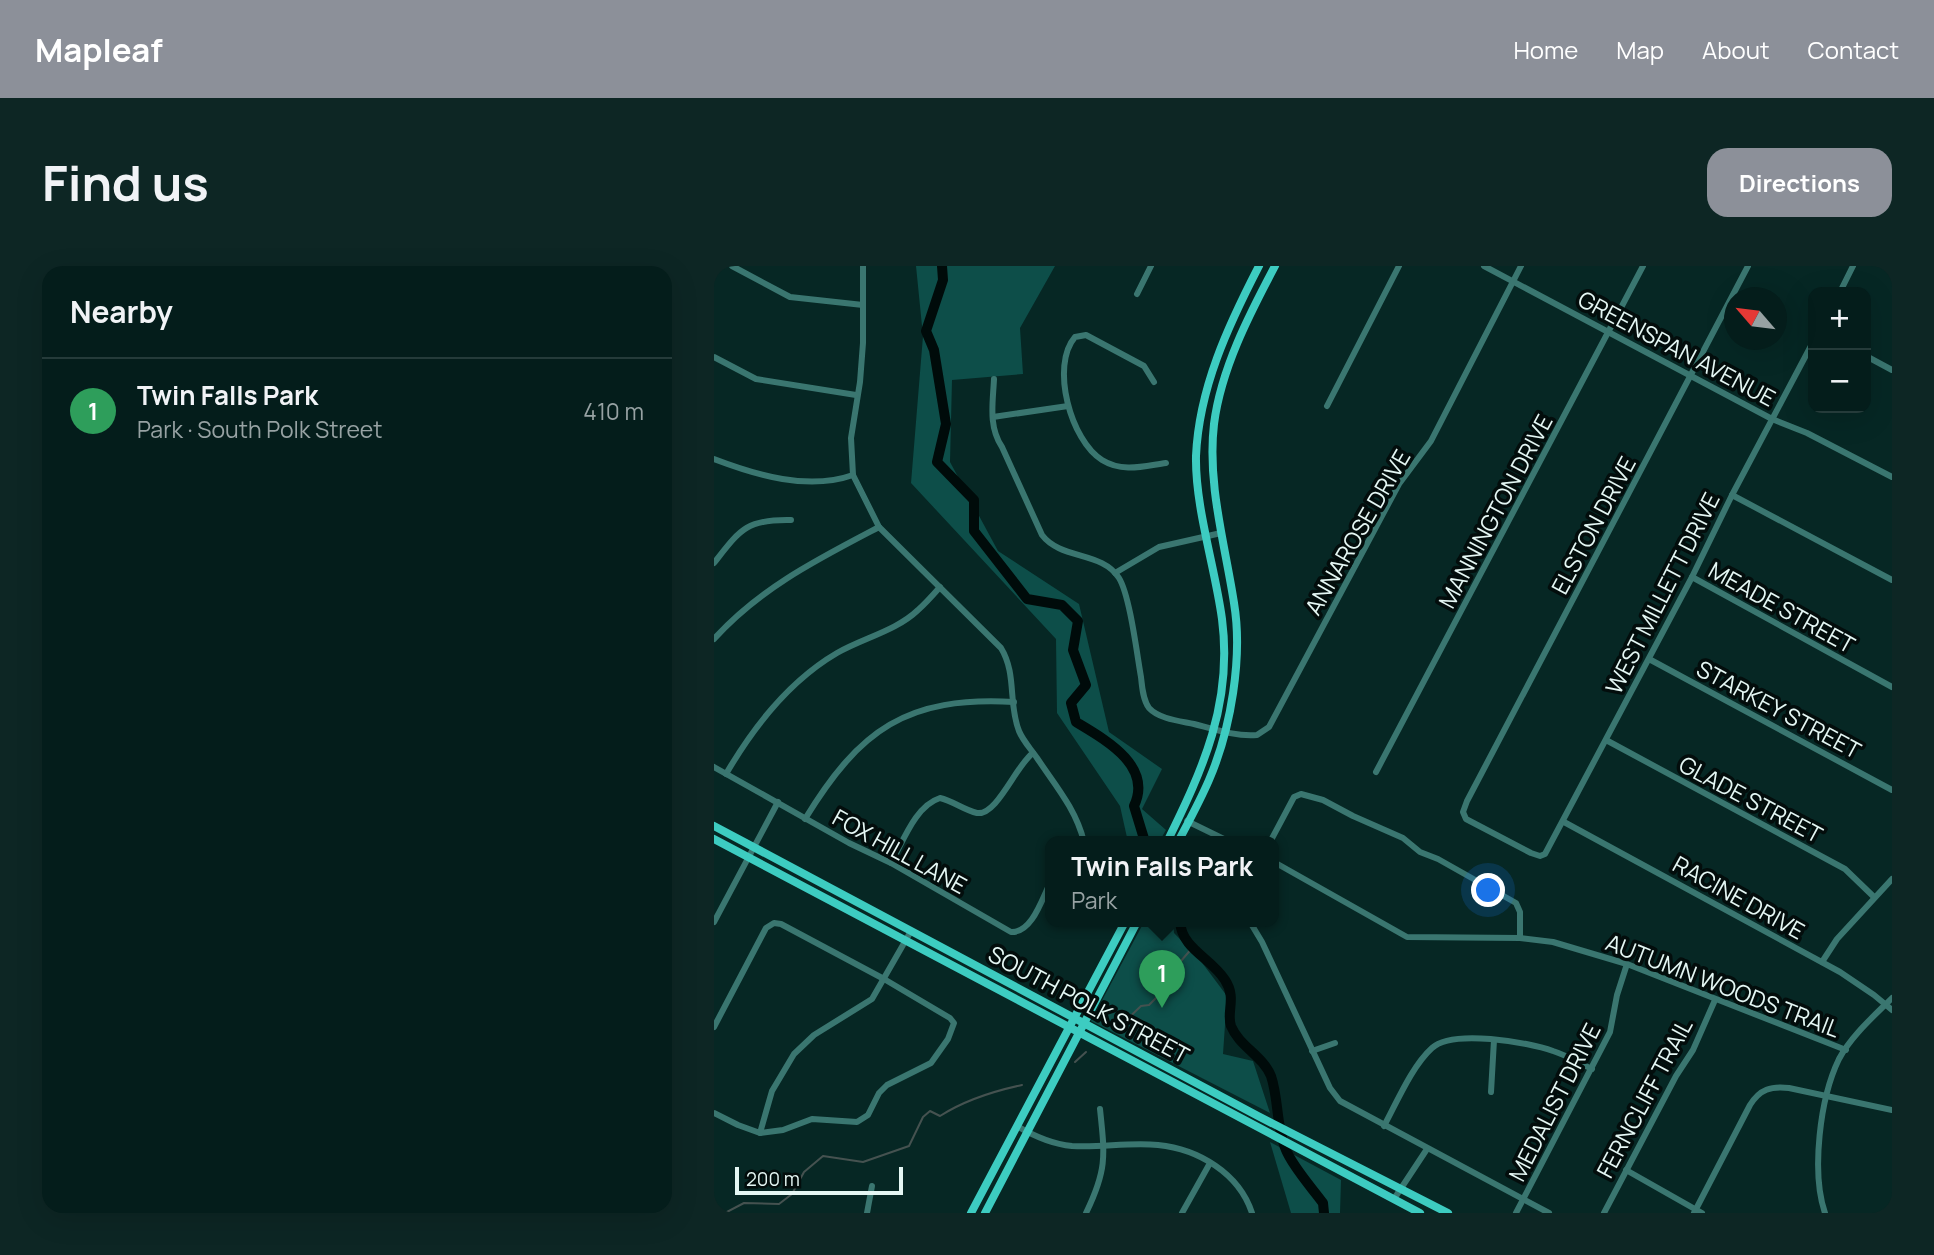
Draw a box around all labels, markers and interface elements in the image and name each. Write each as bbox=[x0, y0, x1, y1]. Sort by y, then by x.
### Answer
text: Mapleaf bbox=[35, 27, 163, 72]
text: Home bbox=[1513, 33, 1578, 66]
text: Map bbox=[1616, 33, 1664, 66]
text: About bbox=[1702, 33, 1770, 66]
text: Contact bbox=[1808, 33, 1899, 66]
button: Directions bbox=[1707, 148, 1892, 217]
text: Find us bbox=[42, 149, 209, 216]
street label: GREENSPAN AVENUE bbox=[1573, 282, 1781, 414]
north arrow bbox=[1724, 287, 1787, 350]
map controls bbox=[1808, 287, 1871, 413]
button: + bbox=[1808, 287, 1871, 350]
text: Nearby bbox=[70, 291, 173, 332]
button: − bbox=[1808, 350, 1871, 413]
text: Twin Falls Park bbox=[137, 377, 318, 413]
text: 1 bbox=[88, 395, 98, 427]
text: 410 m bbox=[583, 395, 644, 427]
street label: MANNINGTON DRIVE bbox=[1430, 408, 1560, 614]
text: Park · South Polk Street bbox=[137, 413, 383, 445]
street label: ANNAROSE DRIVE bbox=[1297, 443, 1417, 621]
street label: ELSTON DRIVE bbox=[1543, 450, 1643, 600]
street label: WEST MILLETT DRIVE bbox=[1597, 487, 1727, 699]
street label: MEADE STREET bbox=[1703, 554, 1861, 661]
street label: STARKEY STREET bbox=[1691, 652, 1867, 766]
street label: GLADE STREET bbox=[1674, 748, 1829, 850]
street label: FOX HILL LANE bbox=[827, 801, 973, 901]
popup bbox=[1045, 836, 1279, 927]
text: Twin Falls Park bbox=[1071, 848, 1253, 884]
street label: RACINE DRIVE bbox=[1667, 848, 1811, 946]
your location bbox=[1471, 873, 1505, 907]
text: Park bbox=[1071, 884, 1117, 916]
street label: AUTUMN WOODS TRAIL bbox=[1601, 926, 1845, 1045]
street label: SOUTH POLK STREET bbox=[983, 937, 1195, 1071]
pin: 1 bbox=[1139, 950, 1185, 1008]
street label: FERNCLIFF TRAIL bbox=[1589, 1012, 1700, 1183]
street label: MEDALIST DRIVE bbox=[1500, 1018, 1608, 1186]
scale bar bbox=[735, 1164, 903, 1196]
text: 200 m bbox=[746, 1166, 800, 1192]

